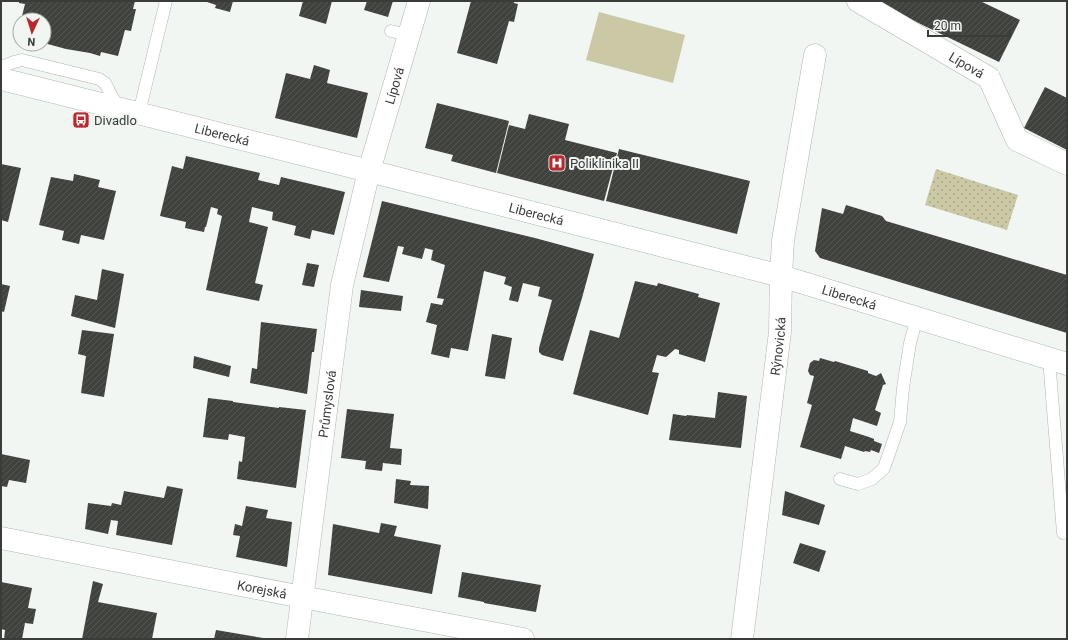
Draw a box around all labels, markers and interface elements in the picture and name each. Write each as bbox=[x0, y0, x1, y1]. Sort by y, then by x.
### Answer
north arrow bbox=[12, 12, 52, 52]
scale bar bbox=[928, 12, 1010, 38]
text: 20 m bbox=[934, 19, 961, 33]
text: N bbox=[27, 35, 36, 48]
street label: Lípová bbox=[946, 49, 987, 81]
street label: Lípová bbox=[382, 65, 407, 106]
bus stop icon: Divadlo bbox=[71, 110, 91, 130]
place label: Divadlo bbox=[94, 113, 137, 128]
street label: Liberecká bbox=[193, 121, 251, 149]
hospital icon: Poliklinika II bbox=[547, 153, 567, 173]
place label: Poliklinika II bbox=[570, 156, 639, 171]
street label: Liberecká bbox=[507, 200, 565, 228]
street label: Liberecká bbox=[820, 282, 878, 313]
street label: Rýnovická bbox=[768, 317, 788, 376]
street label: Průmyslová bbox=[316, 369, 339, 439]
street label: Korejská bbox=[236, 577, 288, 602]

